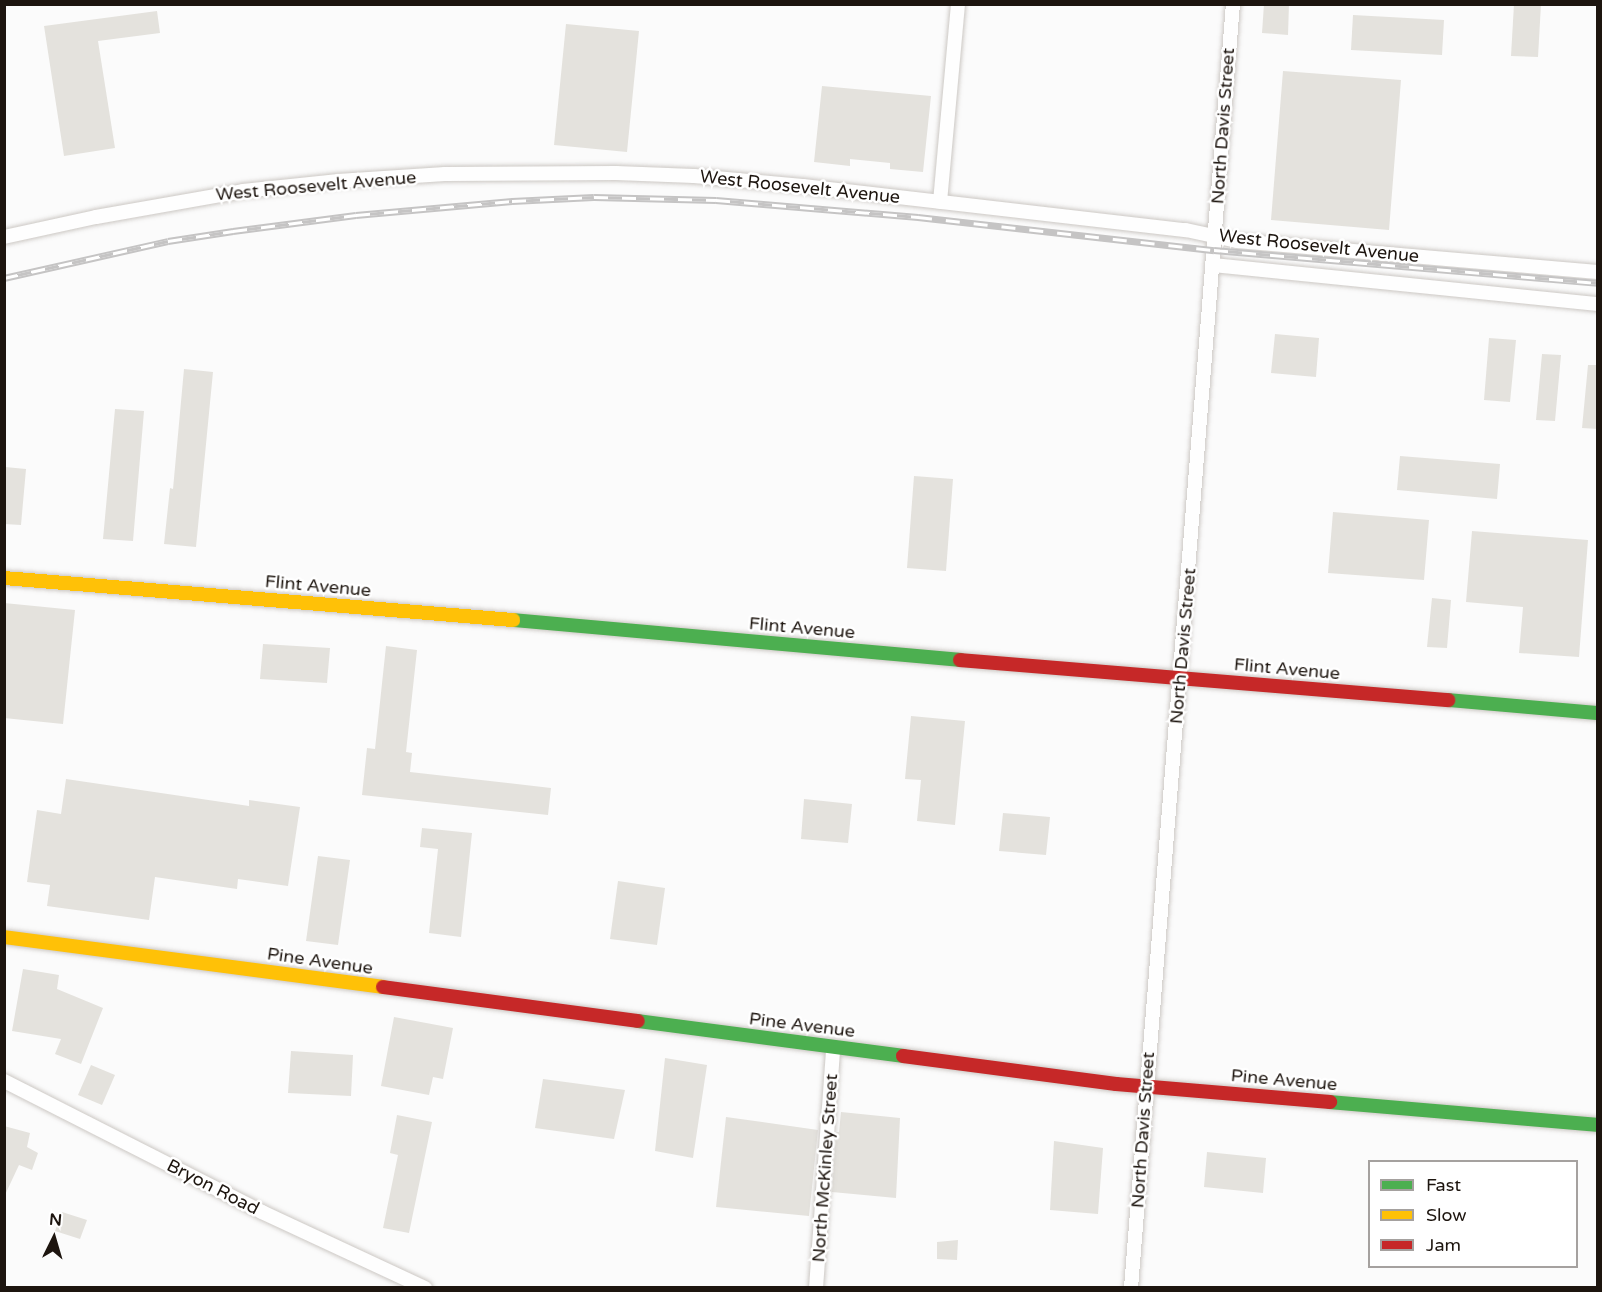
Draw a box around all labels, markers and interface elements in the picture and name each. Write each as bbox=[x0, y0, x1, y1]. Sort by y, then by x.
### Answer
street label: North Davis Street bbox=[1207, 47, 1239, 205]
street label: West Roosevelt Avenue bbox=[215, 166, 417, 206]
street label: West Roosevelt Avenue bbox=[699, 166, 901, 208]
street label: West Roosevelt Avenue bbox=[1218, 225, 1420, 267]
street label: North Davis Street bbox=[1165, 567, 1201, 725]
street label: Flint Avenue bbox=[264, 571, 372, 601]
street label: Flint Avenue bbox=[748, 613, 856, 643]
street label: Flint Avenue bbox=[1233, 654, 1341, 684]
street label: Pine Avenue bbox=[266, 943, 374, 979]
street label: Pine Avenue bbox=[748, 1008, 856, 1042]
street label: North Davis Street bbox=[1127, 1051, 1159, 1209]
street label: Pine Avenue bbox=[1230, 1065, 1338, 1095]
street label: North McKinley Street bbox=[808, 1073, 842, 1263]
street label: Bryon Road bbox=[163, 1155, 263, 1219]
legend bbox=[1368, 1160, 1578, 1268]
text: Fast bbox=[1426, 1174, 1461, 1196]
text: Slow bbox=[1426, 1204, 1467, 1226]
north arrow bbox=[24, 1208, 84, 1268]
text: N bbox=[48, 1210, 63, 1231]
text: Jam bbox=[1426, 1234, 1461, 1256]

